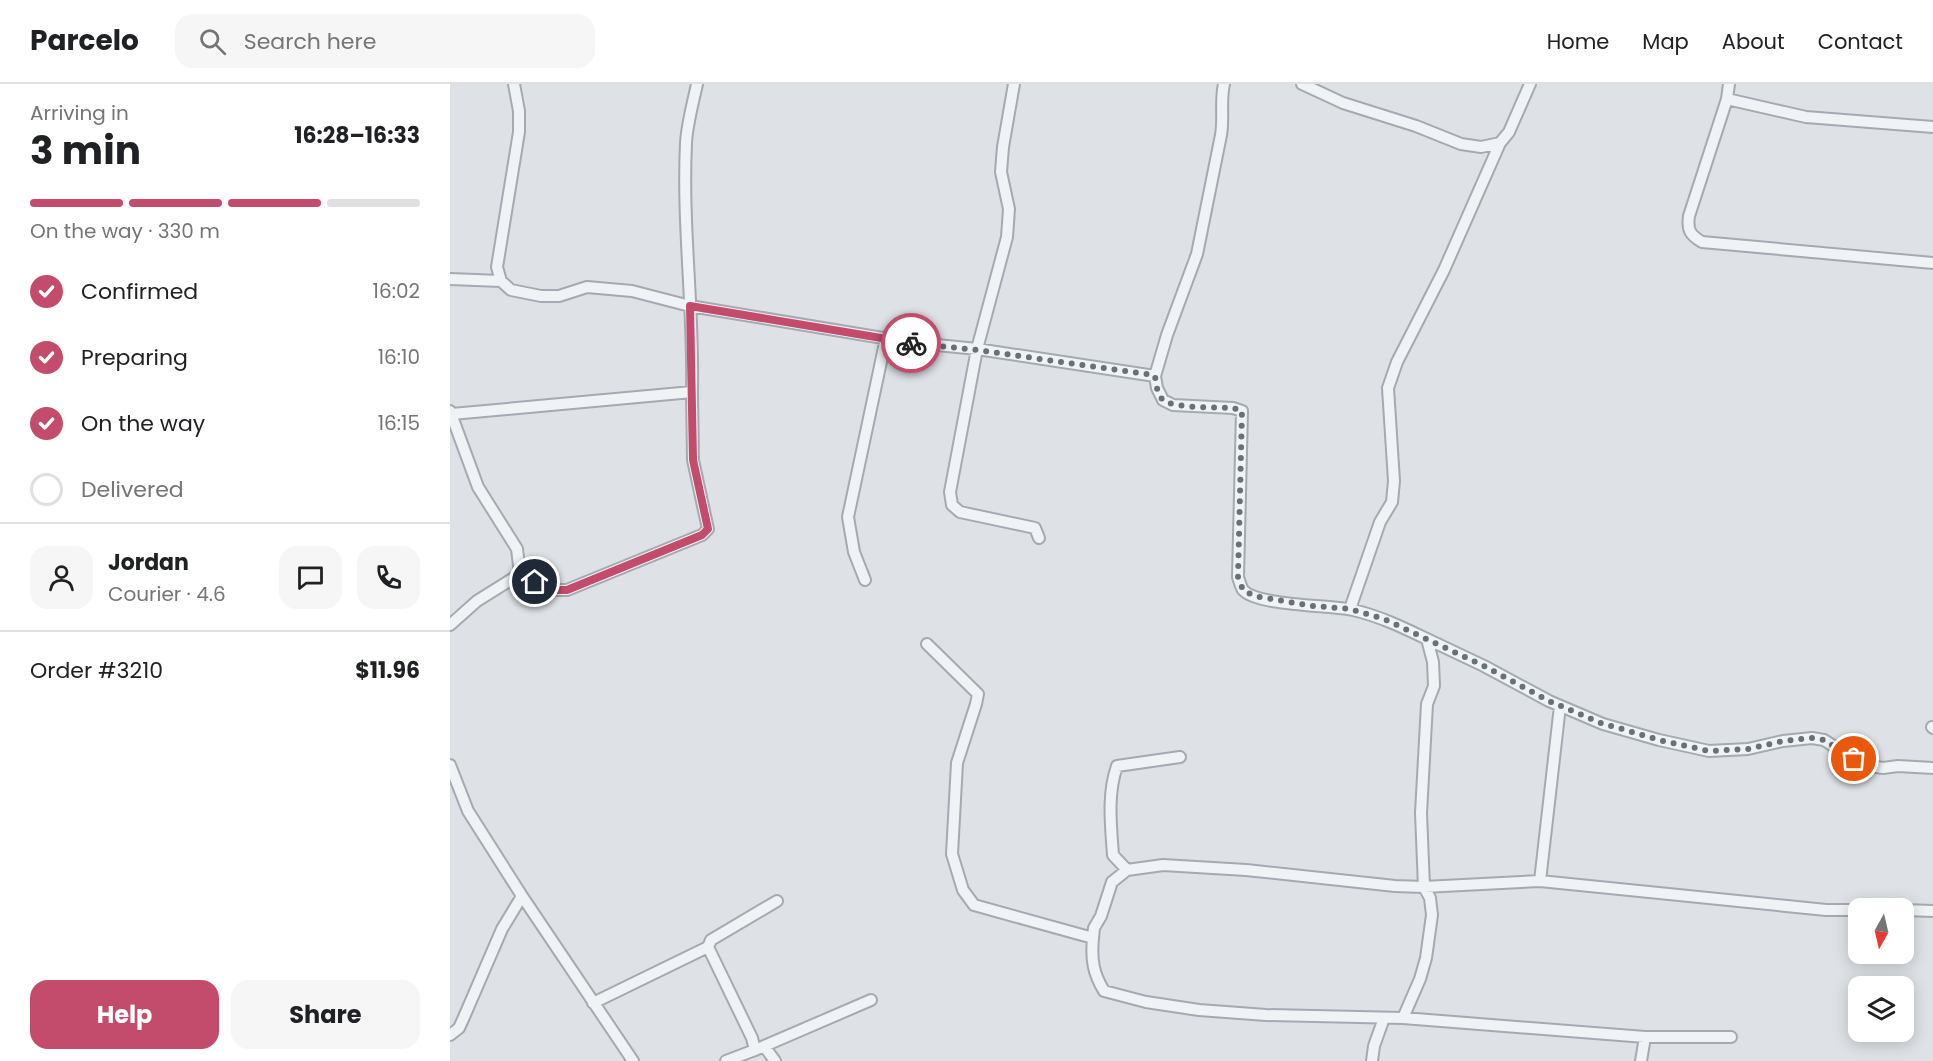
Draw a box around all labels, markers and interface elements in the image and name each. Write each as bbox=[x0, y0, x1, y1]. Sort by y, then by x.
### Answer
search box bbox=[175, 14, 595, 68]
text: Parcelo bbox=[30, 21, 139, 60]
icon: search bbox=[196, 25, 229, 58]
text: Search here bbox=[244, 26, 376, 57]
text: Home bbox=[1547, 27, 1609, 56]
text: Map bbox=[1642, 27, 1689, 56]
text: About bbox=[1722, 27, 1785, 56]
text: Contact bbox=[1818, 27, 1903, 56]
text: Arriving in bbox=[30, 99, 129, 127]
text: 16:28–16:33 bbox=[294, 120, 420, 151]
text: 3 min bbox=[30, 123, 141, 178]
text: On the way · 330 m bbox=[30, 217, 220, 245]
icon: check bbox=[30, 275, 63, 308]
text: Confirmed bbox=[81, 276, 198, 307]
text: 16:02 bbox=[373, 277, 420, 305]
courier bbox=[881, 313, 941, 373]
icon: bike bbox=[895, 327, 928, 360]
icon: check bbox=[30, 341, 63, 374]
text: Preparing bbox=[81, 342, 188, 373]
text: 16:10 bbox=[378, 343, 420, 371]
icon: check bbox=[30, 407, 63, 440]
text: On the way bbox=[81, 408, 205, 439]
text: 16:15 bbox=[378, 409, 420, 437]
text: Delivered bbox=[81, 474, 184, 505]
button: person bbox=[30, 546, 93, 609]
button: chat bbox=[279, 546, 342, 609]
button: phone bbox=[357, 546, 420, 609]
text: Jordan bbox=[108, 547, 189, 578]
pin bbox=[509, 556, 560, 607]
icon: home bbox=[518, 565, 551, 598]
text: Courier · 4.6 bbox=[108, 580, 226, 608]
text: Order #3210 bbox=[30, 655, 163, 686]
text: $11.96 bbox=[355, 655, 420, 686]
pin bbox=[1828, 733, 1879, 784]
icon: bag bbox=[1837, 742, 1870, 775]
north arrow bbox=[1848, 898, 1914, 964]
map controls bbox=[1848, 898, 1914, 1042]
button: layers bbox=[1848, 976, 1914, 1042]
button: Help bbox=[30, 980, 219, 1049]
button: Share bbox=[231, 980, 420, 1049]

